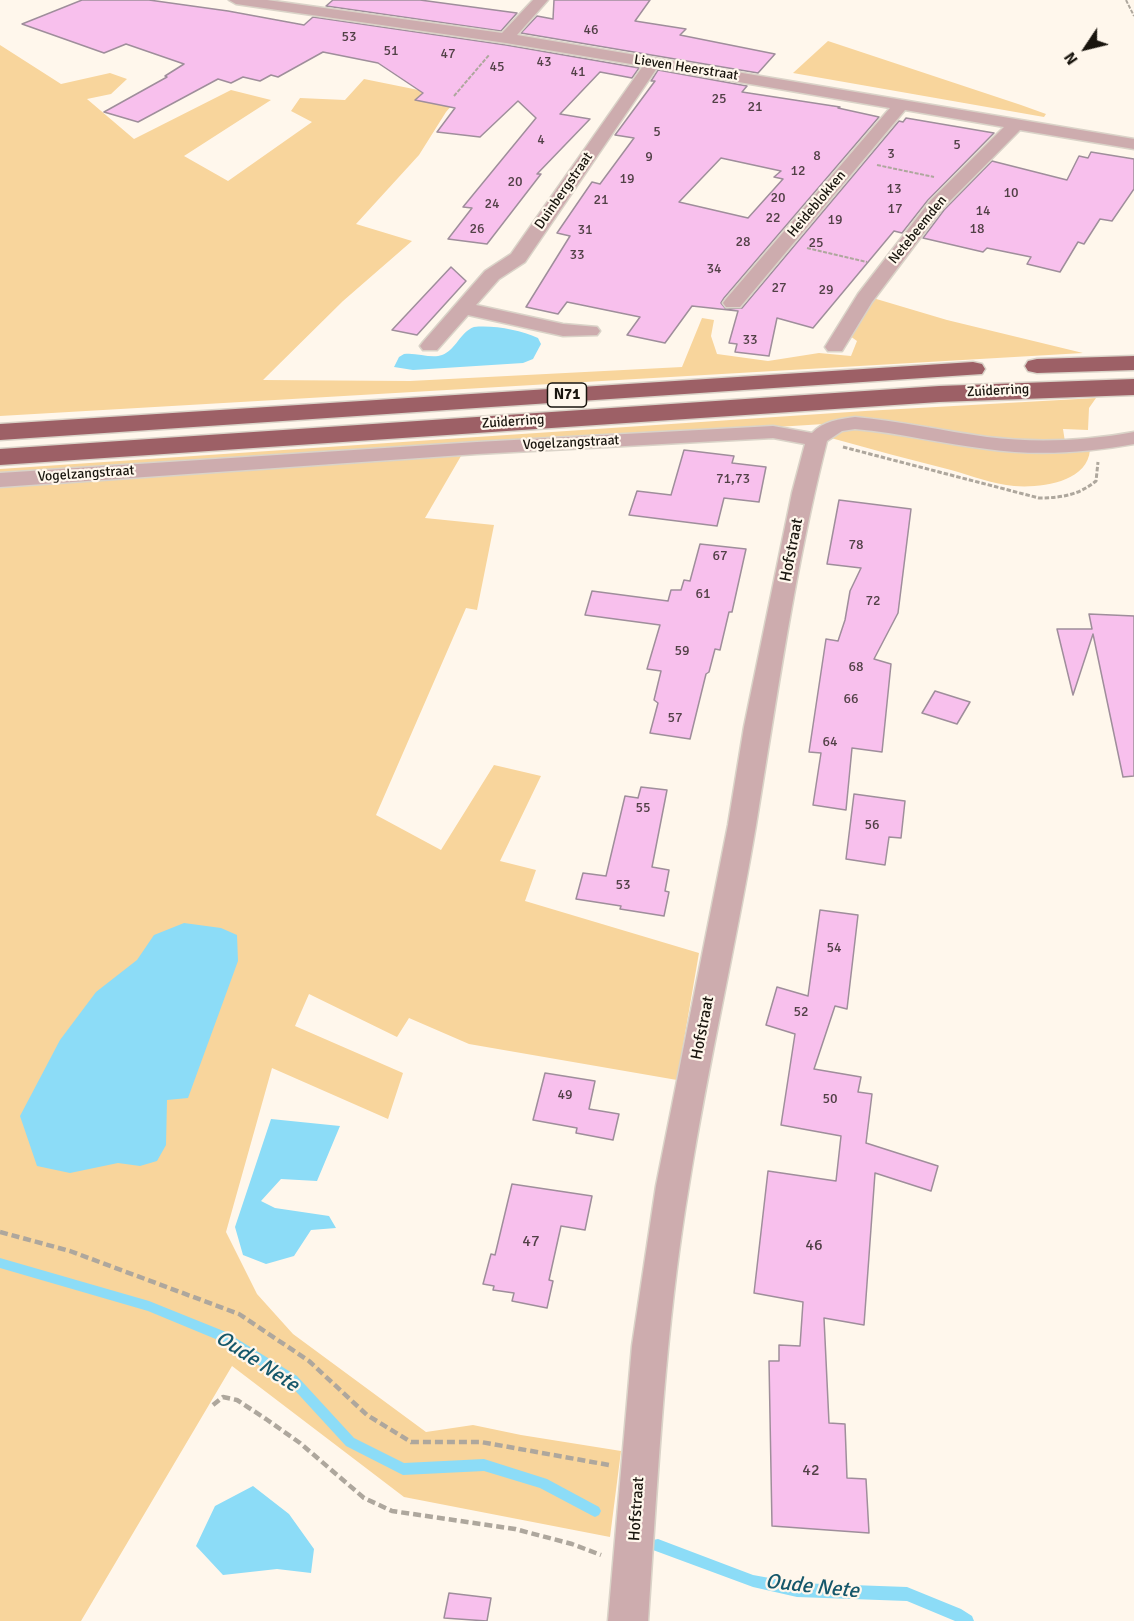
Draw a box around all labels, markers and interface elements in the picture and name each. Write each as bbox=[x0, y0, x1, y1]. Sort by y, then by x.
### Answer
north arrow bbox=[1056, 18, 1116, 78]
house number: 46 bbox=[583, 22, 599, 38]
house number: 53 bbox=[341, 29, 357, 45]
house number: 51 bbox=[383, 43, 399, 59]
house number: 47 bbox=[440, 46, 456, 62]
text: N bbox=[1060, 48, 1083, 69]
street label: Lieven Heerstraat bbox=[633, 51, 739, 85]
house number: 43 bbox=[536, 54, 552, 70]
house number: 45 bbox=[489, 59, 505, 75]
house number: 41 bbox=[570, 64, 586, 80]
house number: 25 bbox=[711, 91, 727, 107]
house number: 21 bbox=[747, 99, 763, 115]
house number: 5 bbox=[653, 124, 661, 140]
house number: 4 bbox=[537, 132, 545, 148]
house number: 5 bbox=[953, 137, 961, 153]
house number: 3 bbox=[887, 146, 895, 162]
house number: 8 bbox=[813, 148, 821, 164]
street label: Duinbergstraat bbox=[531, 149, 597, 233]
house number: 9 bbox=[645, 149, 653, 165]
house number: 12 bbox=[790, 163, 806, 179]
street label: Heideblokken bbox=[784, 167, 850, 241]
house number: 19 bbox=[619, 171, 635, 187]
house number: 20 bbox=[507, 174, 523, 190]
house number: 13 bbox=[886, 181, 902, 197]
house number: 10 bbox=[1003, 185, 1019, 201]
house number: 20 bbox=[770, 190, 786, 206]
house number: 21 bbox=[593, 192, 609, 208]
street label: Netebeemden bbox=[885, 192, 951, 268]
house number: 24 bbox=[484, 196, 500, 212]
house number: 17 bbox=[887, 201, 903, 217]
house number: 14 bbox=[975, 203, 991, 219]
house number: 22 bbox=[765, 210, 781, 226]
house number: 19 bbox=[827, 212, 843, 228]
house number: 26 bbox=[469, 221, 485, 237]
house number: 18 bbox=[969, 221, 985, 237]
house number: 31 bbox=[577, 222, 593, 238]
house number: 28 bbox=[735, 234, 751, 250]
house number: 25 bbox=[808, 235, 824, 251]
house number: 33 bbox=[569, 247, 585, 263]
house number: 34 bbox=[706, 261, 722, 277]
house number: 27 bbox=[771, 280, 787, 296]
house number: 29 bbox=[818, 282, 834, 298]
house number: 33 bbox=[742, 332, 758, 348]
street label: Zuiderring bbox=[966, 381, 1030, 401]
road number: N71 bbox=[548, 383, 586, 407]
street label: Zuiderring bbox=[481, 411, 545, 433]
street label: Vogelzangstraat bbox=[522, 432, 620, 454]
street label: Vogelzangstraat bbox=[37, 462, 135, 486]
house number: 71,73 bbox=[716, 471, 750, 487]
street label: Hofstraat bbox=[776, 517, 808, 583]
house number: 78 bbox=[848, 537, 864, 553]
house number: 67 bbox=[712, 548, 728, 564]
house number: 61 bbox=[695, 586, 711, 602]
house number: 72 bbox=[865, 593, 881, 609]
house number: 59 bbox=[674, 643, 690, 659]
house number: 68 bbox=[848, 659, 864, 675]
house number: 66 bbox=[843, 691, 859, 707]
house number: 57 bbox=[667, 710, 683, 726]
house number: 64 bbox=[822, 734, 838, 750]
house number: 55 bbox=[635, 800, 651, 816]
house number: 56 bbox=[864, 817, 880, 833]
house number: 53 bbox=[615, 877, 631, 893]
house number: 54 bbox=[826, 940, 842, 956]
street label: Hofstraat bbox=[687, 995, 719, 1061]
house number: 52 bbox=[793, 1004, 809, 1020]
house number: 49 bbox=[557, 1087, 573, 1103]
house number: 50 bbox=[822, 1091, 838, 1107]
house number: 47 bbox=[522, 1232, 540, 1252]
house number: 46 bbox=[805, 1236, 823, 1256]
water label: Oude Nete bbox=[211, 1326, 303, 1398]
house number: 42 bbox=[802, 1461, 820, 1481]
street label: Hofstraat bbox=[625, 1476, 649, 1542]
water label: Oude Nete bbox=[764, 1570, 860, 1604]

